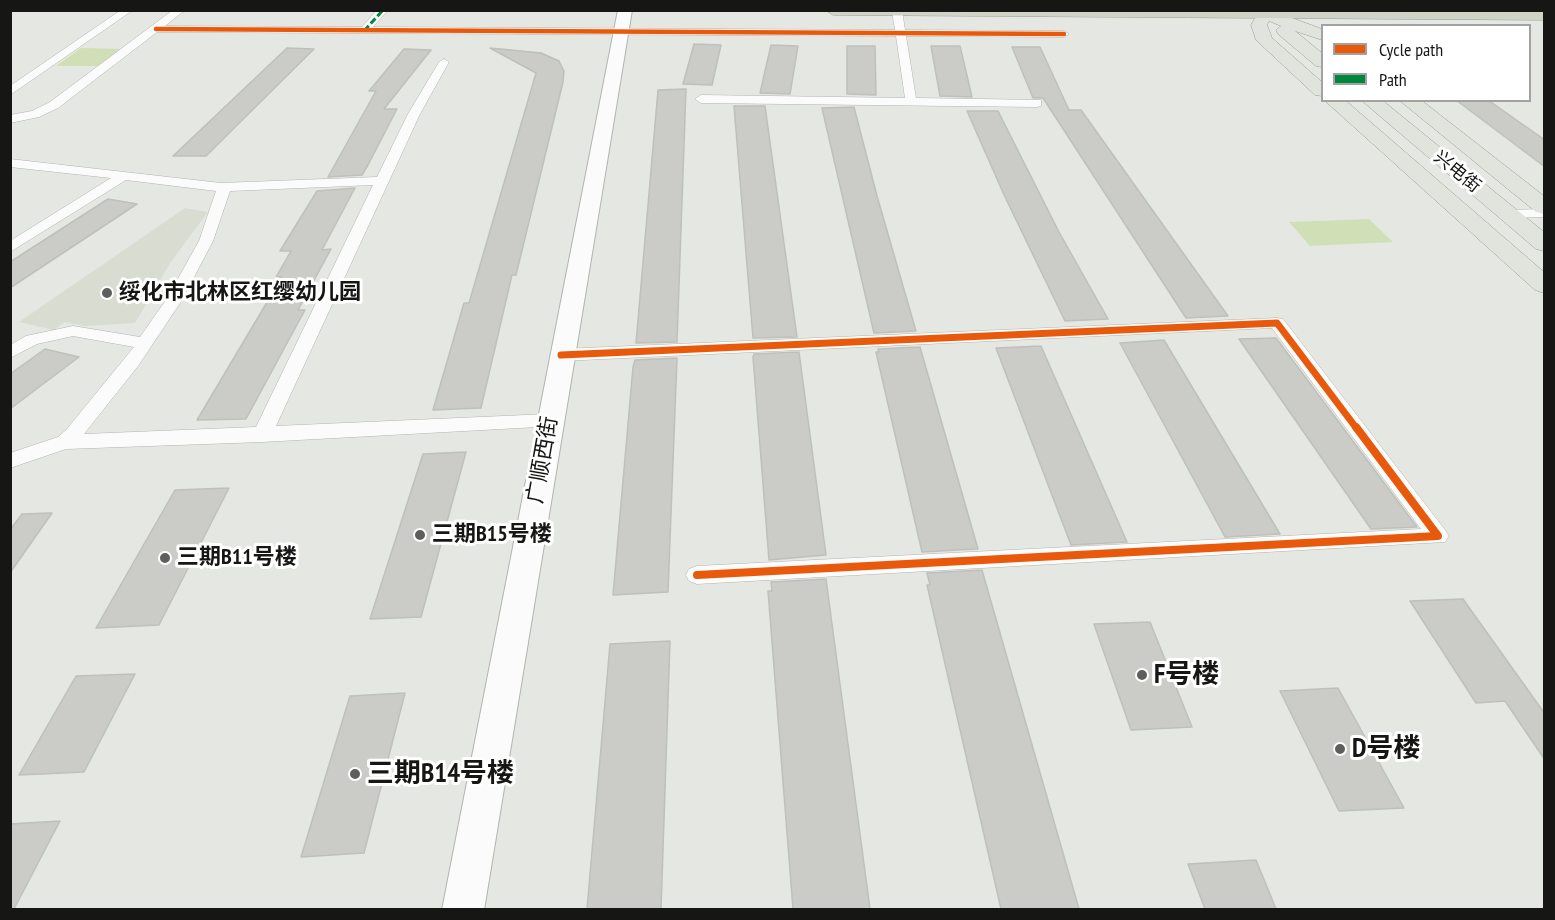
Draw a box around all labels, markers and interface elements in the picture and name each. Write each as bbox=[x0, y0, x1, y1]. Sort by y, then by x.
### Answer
legend bbox=[1321, 24, 1531, 102]
text: Cycle path bbox=[1379, 38, 1443, 61]
text: Path bbox=[1379, 68, 1407, 91]
street label: 兴电街 bbox=[1429, 147, 1485, 197]
place label: 绥化市北林区红缨幼儿园 bbox=[119, 280, 361, 306]
marker: 绥化市北林区红缨幼儿园 bbox=[100, 286, 114, 300]
street label: 广顺西街 bbox=[522, 414, 564, 506]
place label: 三期B15号楼 bbox=[432, 522, 552, 548]
marker: 三期B15号楼 bbox=[413, 528, 427, 542]
place label: 三期B11号楼 bbox=[177, 545, 297, 571]
marker: 三期B11号楼 bbox=[158, 551, 172, 565]
place label: F号楼 bbox=[1154, 659, 1219, 691]
marker: F号楼 bbox=[1135, 668, 1149, 682]
place label: D号楼 bbox=[1352, 733, 1420, 765]
marker: D号楼 bbox=[1333, 742, 1347, 756]
place label: 三期B14号楼 bbox=[367, 758, 514, 790]
marker: 三期B14号楼 bbox=[348, 767, 362, 781]

